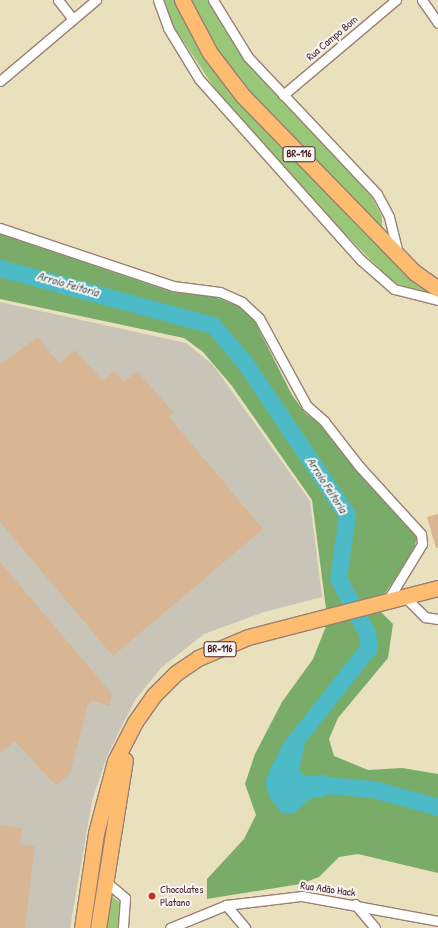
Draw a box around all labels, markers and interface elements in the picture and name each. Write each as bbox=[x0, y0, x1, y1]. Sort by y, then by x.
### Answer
street label: Rua Campo Bom bbox=[304, 13, 360, 63]
road number: BR-116 bbox=[282, 146, 316, 162]
water label: Arroio Feitoria bbox=[36, 268, 100, 300]
water label: Arroio Feitoria bbox=[304, 455, 350, 515]
road number: BR-116 bbox=[203, 641, 237, 657]
street label: Rua Adão Hack bbox=[300, 879, 356, 899]
place label: Chocolates Platano bbox=[160, 883, 203, 909]
marker: Chocolates Platano bbox=[147, 891, 157, 901]

